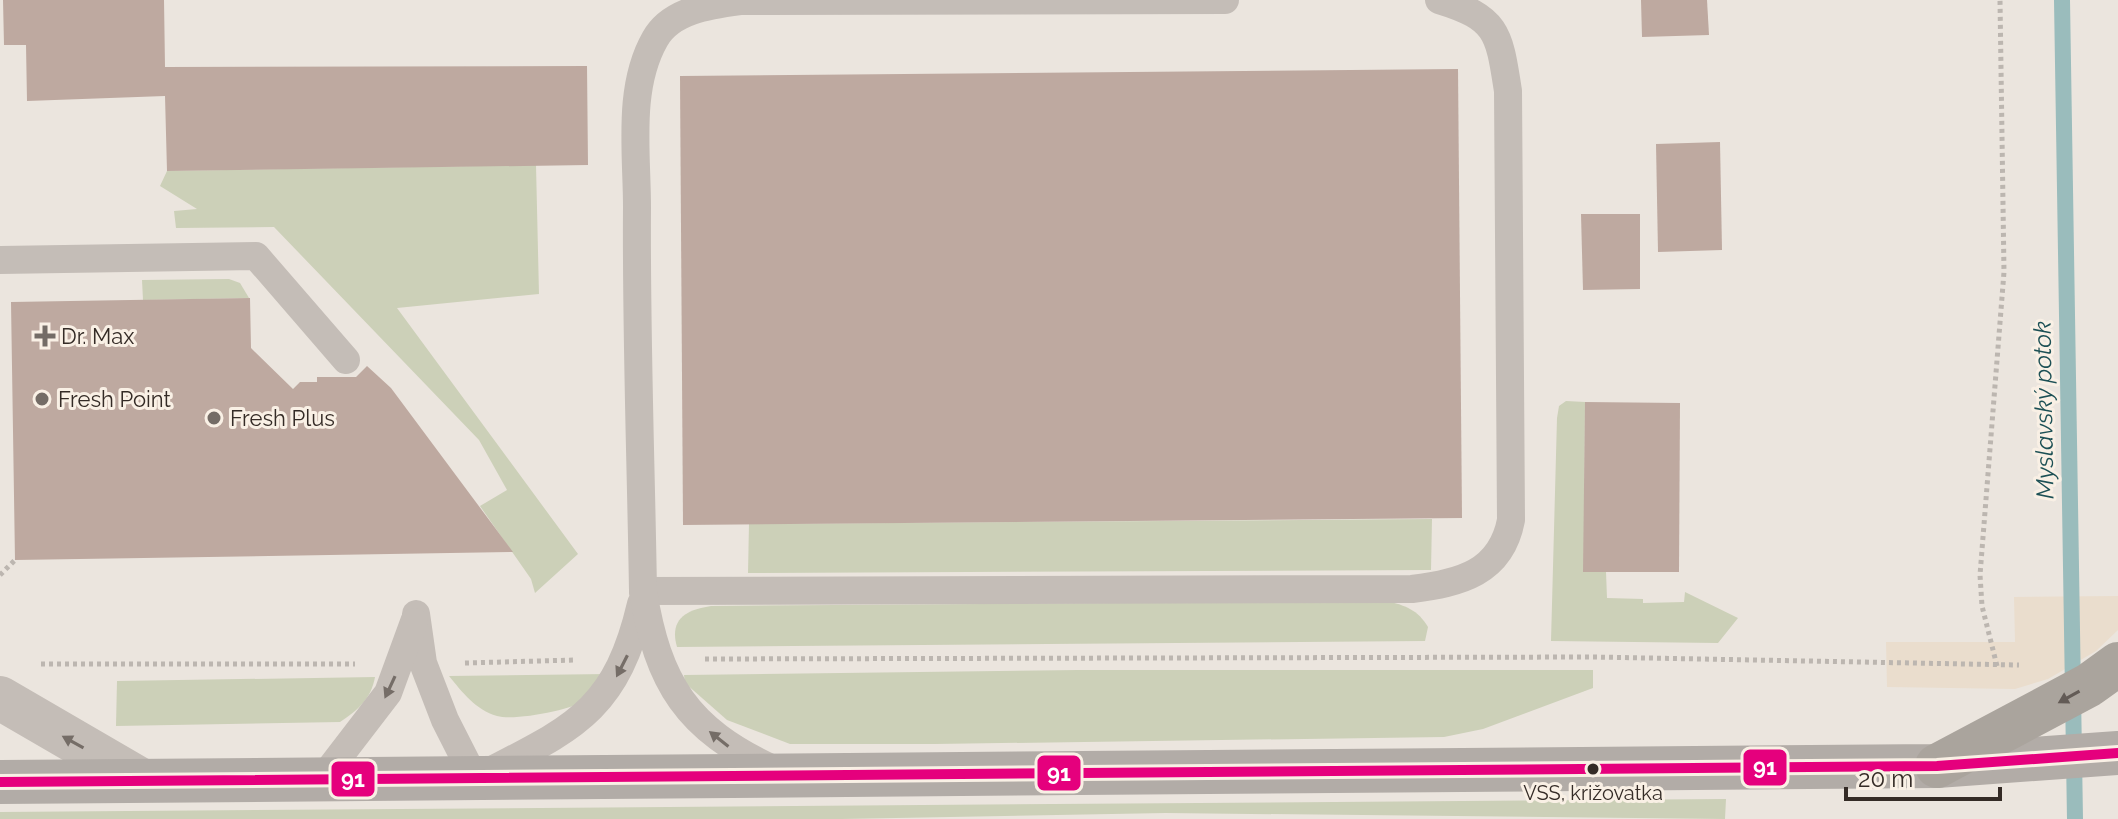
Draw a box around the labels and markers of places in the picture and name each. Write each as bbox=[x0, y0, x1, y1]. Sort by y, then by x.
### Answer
place label: Dr. Max bbox=[61, 323, 134, 349]
marker: Dr. Max bbox=[36, 327, 54, 345]
place label: Fresh Point bbox=[58, 386, 172, 412]
marker: Fresh Point bbox=[33, 390, 51, 408]
place label: Fresh Plus bbox=[230, 405, 335, 431]
marker: Fresh Plus bbox=[205, 409, 223, 427]
marker: VSS, križovatka bbox=[1585, 761, 1601, 777]
place label: VSS, križovatka bbox=[1523, 781, 1663, 805]

